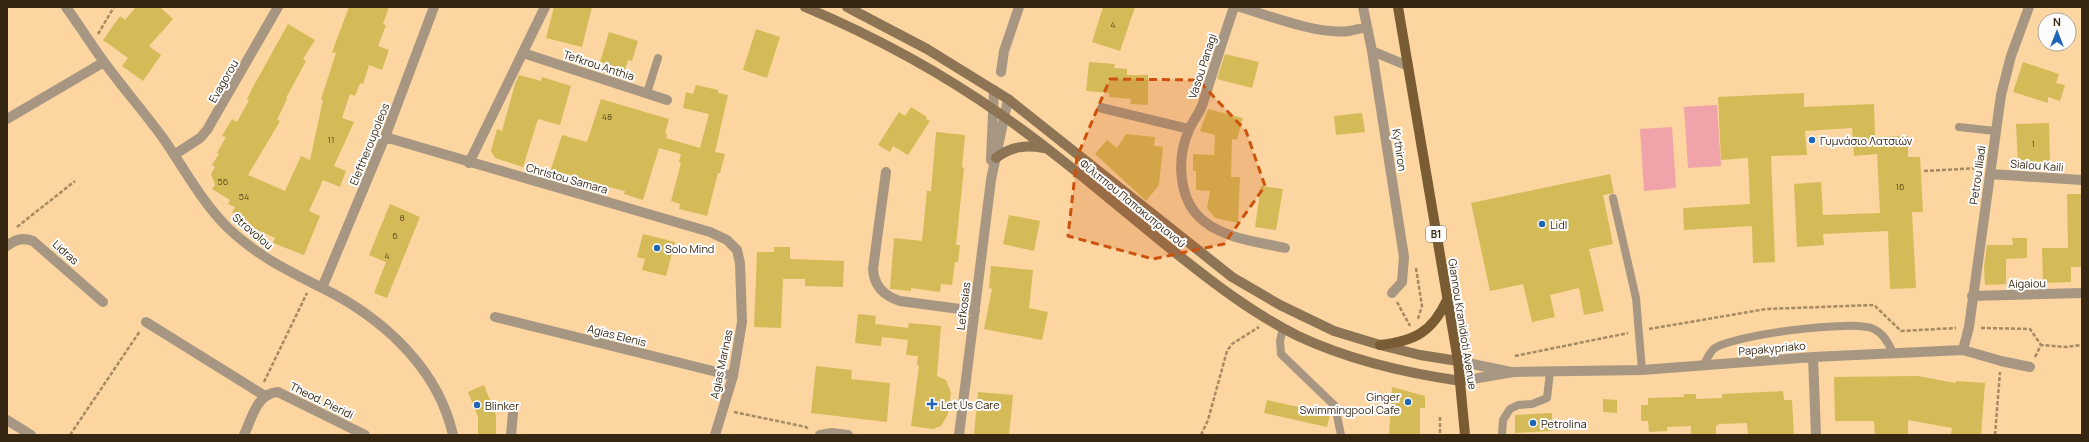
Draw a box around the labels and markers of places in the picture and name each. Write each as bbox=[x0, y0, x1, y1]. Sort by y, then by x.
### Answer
place label: Γυμνάσιο Λατσιών bbox=[1820, 133, 1913, 148]
marker: Γυμνάσιο Λατσιών bbox=[1807, 135, 1817, 145]
place label: Lidl bbox=[1550, 217, 1567, 232]
marker: Lidl bbox=[1537, 219, 1547, 229]
place label: Solo Mind bbox=[665, 241, 714, 256]
marker: Solo Mind bbox=[652, 243, 662, 253]
place label: Ginger Swimmingpool Cafe bbox=[1300, 389, 1401, 417]
place label: Let Us Care bbox=[941, 397, 1000, 412]
marker: Ginger Swimmingpool Cafe bbox=[1403, 397, 1413, 407]
place label: Blinker bbox=[485, 398, 519, 413]
marker: Let Us Care bbox=[926, 398, 938, 410]
marker: Blinker bbox=[472, 400, 482, 410]
place label: Petrolina bbox=[1541, 416, 1587, 431]
marker: Petrolina bbox=[1528, 418, 1538, 428]

